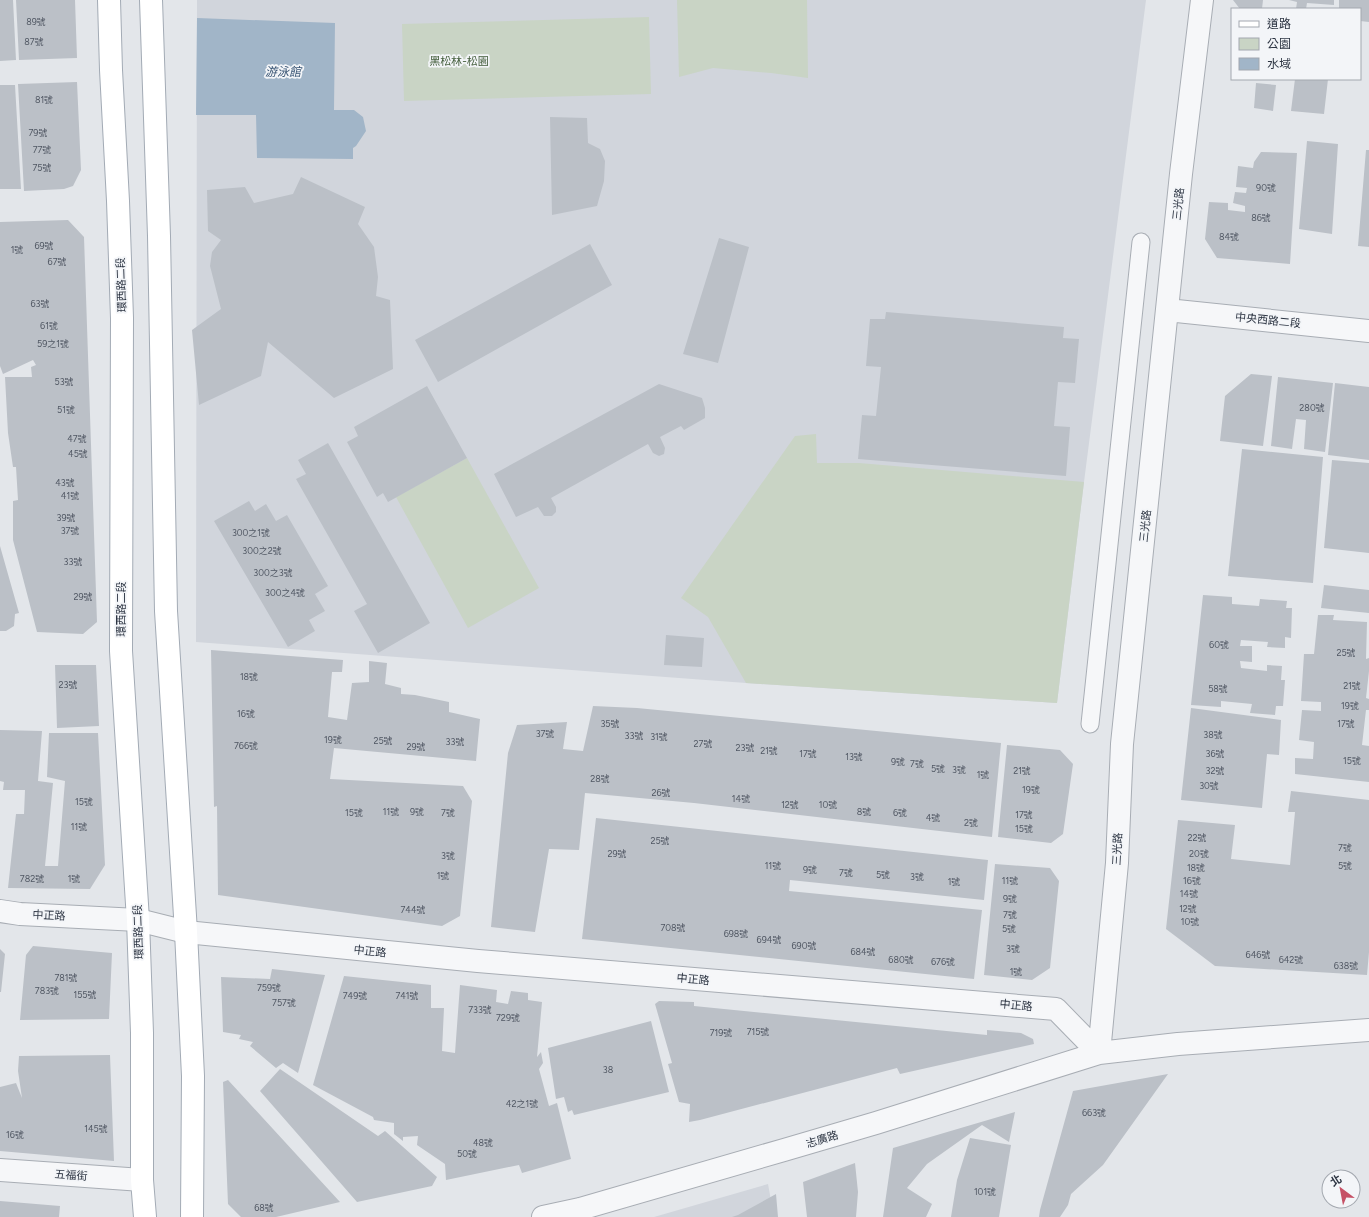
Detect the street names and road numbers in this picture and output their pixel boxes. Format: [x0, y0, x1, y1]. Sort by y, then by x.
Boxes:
street label: 三光路 [1170, 187, 1187, 221]
street label: 環西路二段 [114, 257, 129, 313]
street label: 中央西路二段 [1234, 311, 1301, 330]
street label: 三光路 [1137, 509, 1154, 543]
street label: 環西路二段 [115, 582, 128, 637]
street label: 三光路 [1110, 832, 1125, 866]
street label: 環西路二段 [131, 904, 146, 960]
street label: 中正路 [32, 908, 66, 923]
street label: 中正路 [353, 943, 387, 960]
street label: 中正路 [676, 972, 710, 987]
street label: 中正路 [999, 998, 1033, 1013]
street label: 志廣路 [804, 1128, 840, 1151]
street label: 五福街 [54, 1168, 88, 1183]

